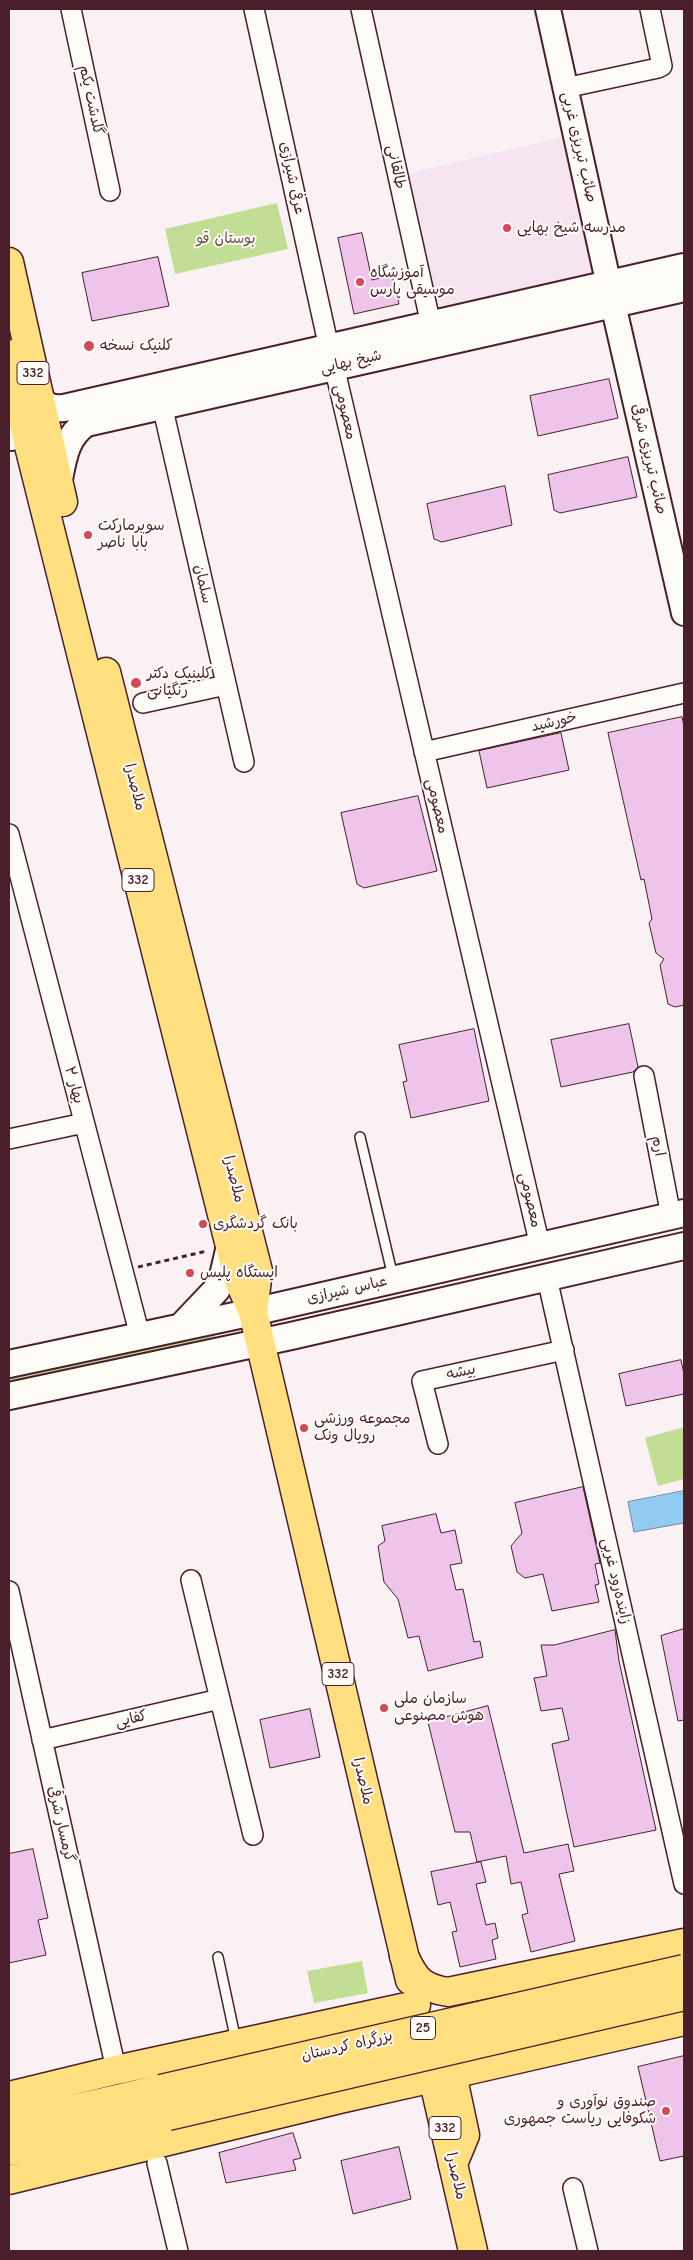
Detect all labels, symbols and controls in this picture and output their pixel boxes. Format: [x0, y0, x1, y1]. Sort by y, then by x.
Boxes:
street label: گلدشت یکم [75, 63, 107, 137]
street label: صائب تبریزی غربی [558, 90, 600, 204]
street label: عرفی شیرازی [275, 140, 309, 216]
street label: طالقانی [383, 143, 409, 191]
place label: مدرسه شیخ بهایی [517, 219, 626, 237]
marker: مدرسه شیخ بهایی [501, 222, 513, 234]
park label: بوستان قو [197, 230, 255, 248]
place label: آموزشگاه موسیقی پارس [370, 264, 455, 299]
marker: آموزشگاه موسیقی پارس [354, 276, 366, 288]
place label: کلنیک نسخه [100, 337, 173, 355]
marker: کلنیک نسخه [82, 339, 96, 353]
street label: شیخ بهایی [319, 346, 383, 378]
road number: 332 [17, 362, 49, 384]
street label: معصومی [330, 383, 360, 441]
street label: صائب تبریزی شرقی [628, 402, 670, 516]
place label: سوپرمارکت بابا ناصر [98, 517, 165, 552]
marker: سوپرمارکت بابا ناصر [82, 529, 94, 541]
street label: سلمان [190, 563, 216, 605]
place label: کلینیک دکتر رنگیانی [147, 665, 212, 700]
marker: کلینیک دکتر رنگیانی [129, 676, 143, 690]
street label: خورشید [529, 708, 579, 736]
street label: ملاصدرا [120, 761, 150, 813]
street label: معصومی [422, 777, 452, 835]
road number: 332 [122, 868, 154, 892]
street label: بهار ۲ [60, 1064, 88, 1106]
street label: ارم [647, 1134, 669, 1158]
street label: ملاصدرا [219, 1153, 249, 1205]
street label: معصومی [515, 1171, 545, 1229]
place label: بانک گردشگری [213, 1215, 298, 1233]
marker: بانک گردشگری [197, 1218, 209, 1230]
place label: ایستگاه پلیس [200, 1264, 278, 1282]
marker: ایستگاه پلیس [184, 1267, 196, 1279]
street label: عباس شیرازی [305, 1272, 389, 1308]
street label: بیشه [445, 1360, 477, 1384]
place label: مجموعه ورزشی رویال ونک [314, 1410, 410, 1445]
marker: مجموعه ورزشی رویال ونک [298, 1422, 310, 1434]
street label: زاینده‌رود غربی [597, 1536, 635, 1626]
road number: 332 [322, 1662, 354, 1686]
place label: سازمان ملی هوش مصنوعی [394, 1690, 484, 1725]
marker: سازمان ملی هوش مصنوعی [378, 1702, 390, 1714]
street label: کفایی [113, 1707, 149, 1731]
street label: ملاصدرا [349, 1756, 377, 1806]
street label: گرمسار شرقی [44, 1784, 78, 1864]
road number: 25 [410, 2016, 436, 2040]
street label: بزرگراه کردستان [300, 2027, 394, 2065]
place label: صندوق نوآوری و شکوفایی ریاست جمهوری [504, 2093, 656, 2128]
marker: صندوق نوآوری و شکوفایی ریاست جمهوری [660, 2105, 672, 2117]
road number: 332 [429, 2116, 461, 2140]
street label: ملاصدرا [442, 2151, 470, 2201]

